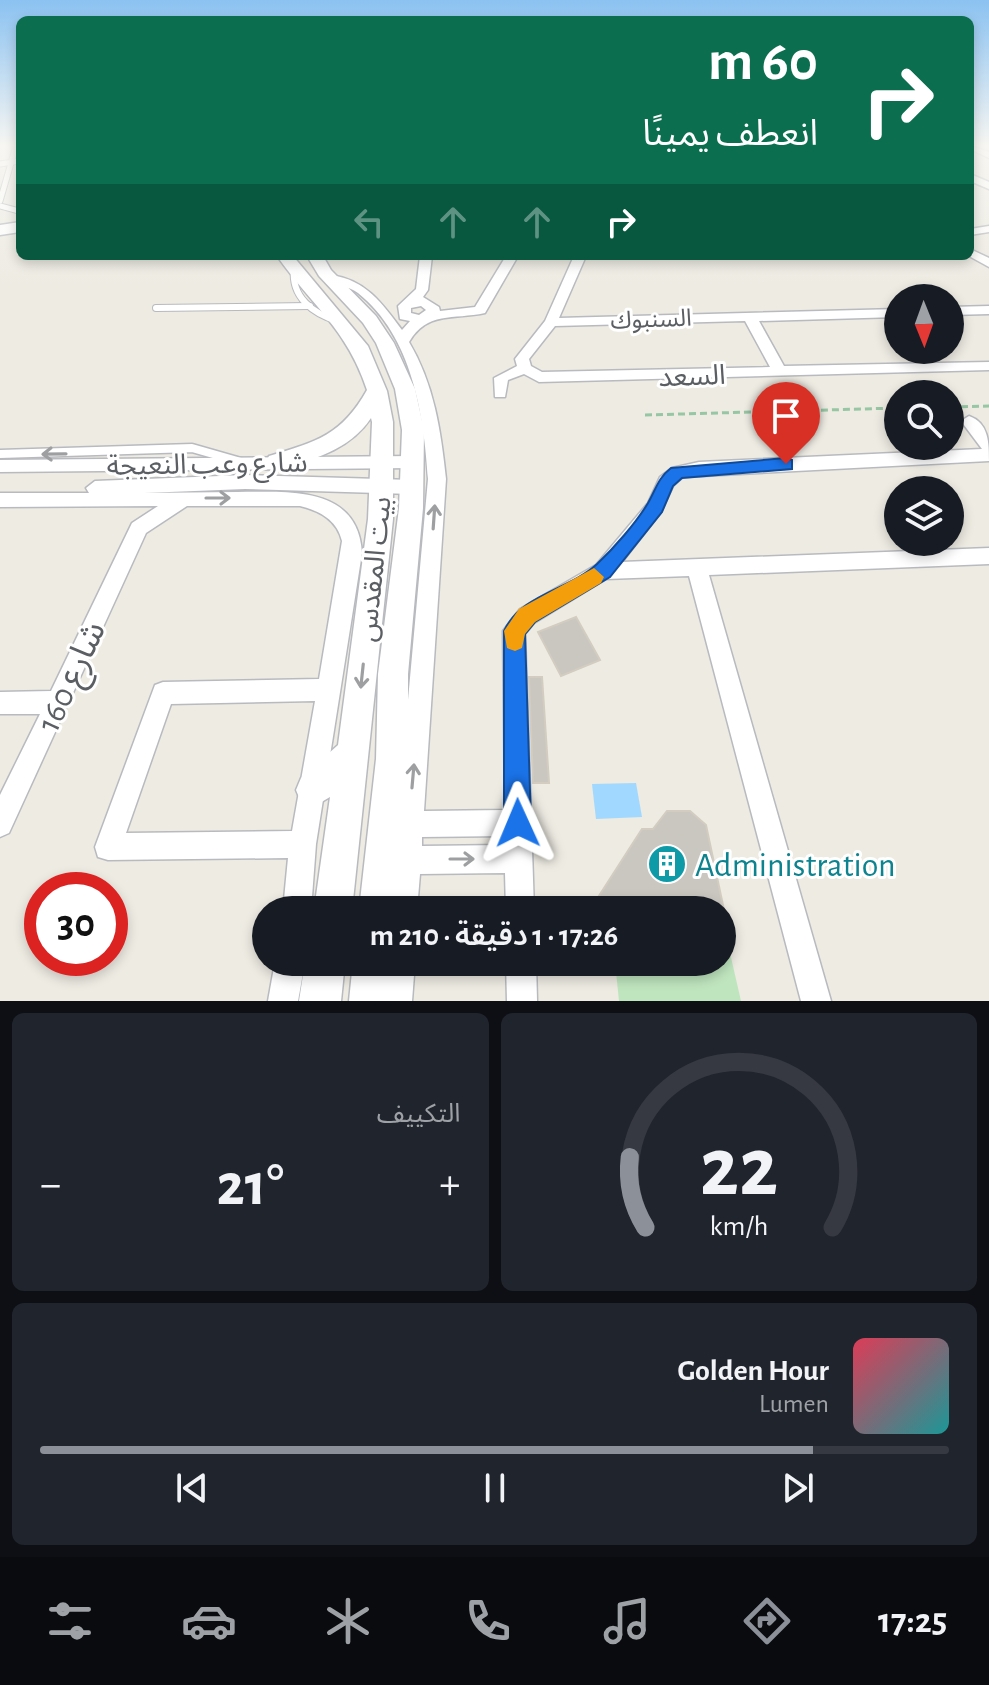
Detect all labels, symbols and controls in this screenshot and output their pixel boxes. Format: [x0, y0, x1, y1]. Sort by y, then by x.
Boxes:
text: 60 m [708, 34, 818, 90]
icon: right [846, 48, 950, 152]
text: انعطف يمينًا [642, 116, 818, 152]
icon: left [347, 200, 391, 244]
icon: ahead [431, 200, 475, 244]
icon: ahead [515, 200, 559, 244]
icon: right [599, 200, 643, 244]
north arrow [884, 284, 964, 364]
map controls [884, 284, 964, 556]
street label: السنبوك [610, 307, 692, 334]
street label: السعد [658, 362, 726, 392]
button: search [884, 380, 964, 460]
pin [752, 382, 820, 464]
icon: arrive [764, 394, 808, 438]
one-way arrow [41, 446, 68, 461]
street label: شارع وعب النعيجة [106, 449, 308, 486]
button: layers [884, 476, 964, 556]
one-way arrow [204, 490, 231, 506]
street label: بيت المقدس [353, 495, 398, 643]
one-way arrow [427, 504, 442, 531]
street label: شارع 160 [32, 616, 117, 740]
one-way arrow [355, 662, 370, 689]
one-way arrow [406, 763, 421, 790]
position arrow [476, 781, 560, 865]
building icon: Administration [646, 843, 688, 885]
place label: Administration [695, 849, 896, 883]
one-way arrow [448, 851, 475, 867]
speed limit sign: 30 [24, 872, 128, 976]
text: 17:26 · 1 دقيقة · 210 m [370, 921, 618, 951]
text: التكييف [377, 1101, 461, 1127]
text: 22 [700, 1127, 778, 1211]
text: 21° [217, 1156, 284, 1216]
text: − [40, 1163, 61, 1207]
text: + [439, 1163, 460, 1207]
text: km/h [709, 1212, 768, 1241]
text: Golden Hour [677, 1356, 829, 1386]
text: Lumen [759, 1391, 829, 1417]
icon: previous [170, 1466, 214, 1510]
icon: pause [473, 1466, 517, 1510]
icon: next [776, 1466, 820, 1510]
icon: filters [42, 1593, 98, 1649]
icon: car [181, 1593, 237, 1649]
icon: climate [320, 1593, 376, 1649]
icon: phone [460, 1593, 516, 1649]
icon: music [599, 1593, 655, 1649]
icon: directions [739, 1593, 795, 1649]
text: 17:25 [878, 1603, 947, 1639]

